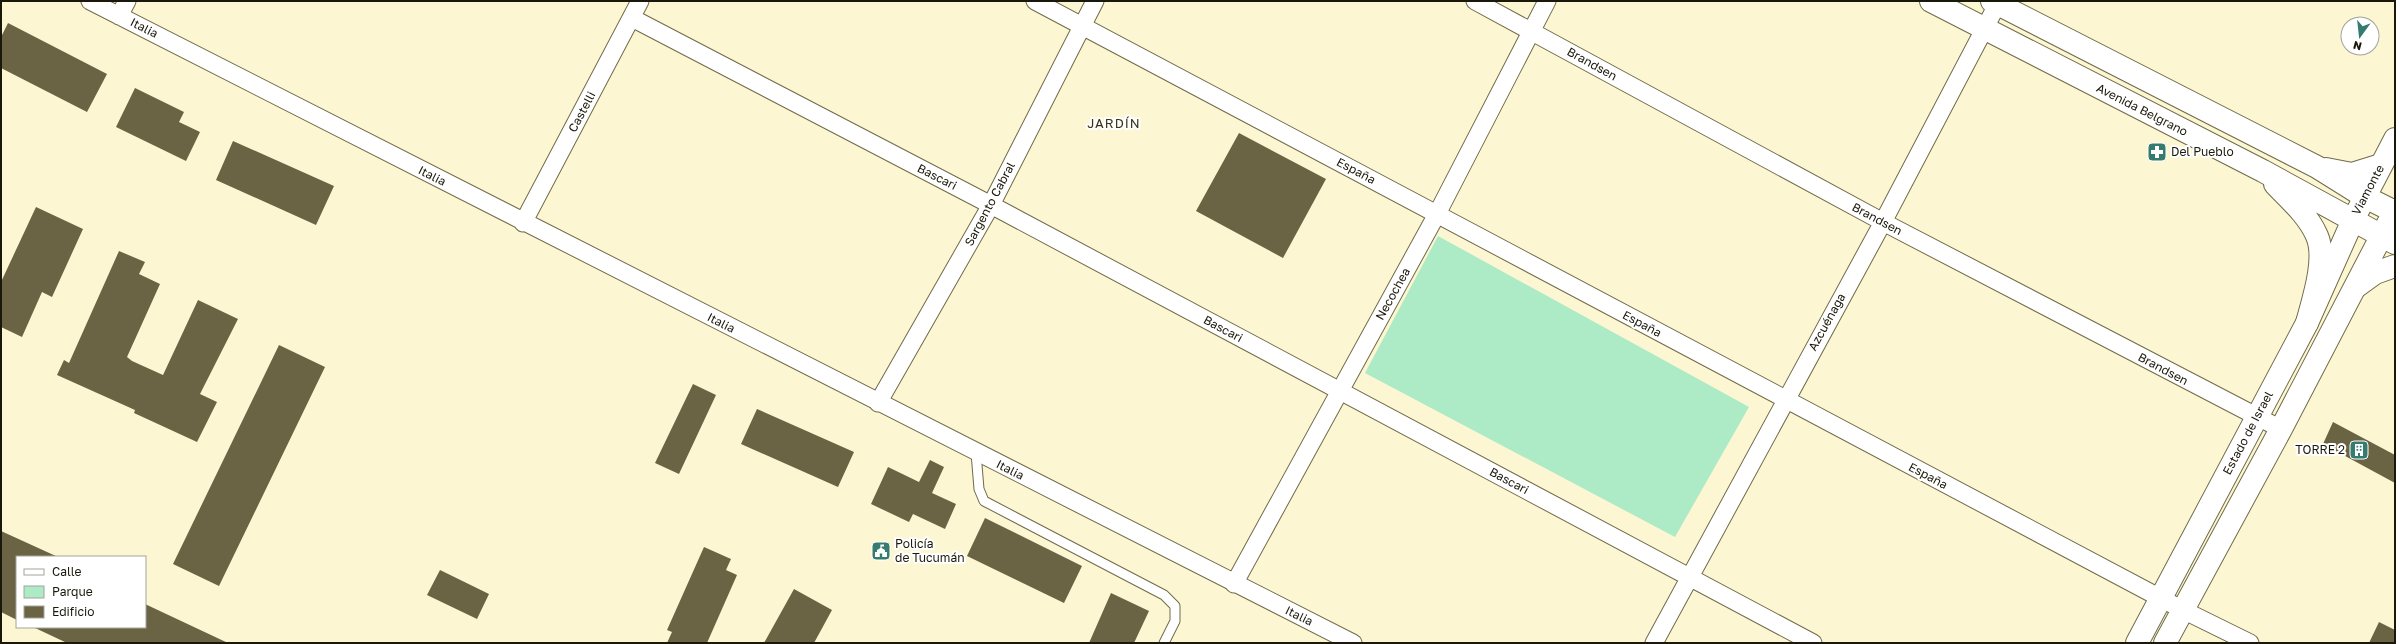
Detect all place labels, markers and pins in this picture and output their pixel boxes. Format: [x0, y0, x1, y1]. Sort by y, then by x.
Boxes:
pharmacy icon: Del Pueblo [2146, 141, 2168, 163]
place label: Del Pueblo [2171, 144, 2234, 159]
building icon: TORRE 2 [2348, 439, 2370, 461]
place label: TORRE 2 [2295, 442, 2345, 457]
place label: Policía de Tucumán [895, 536, 965, 565]
public building icon: Policía de Tucumán [870, 540, 892, 562]

